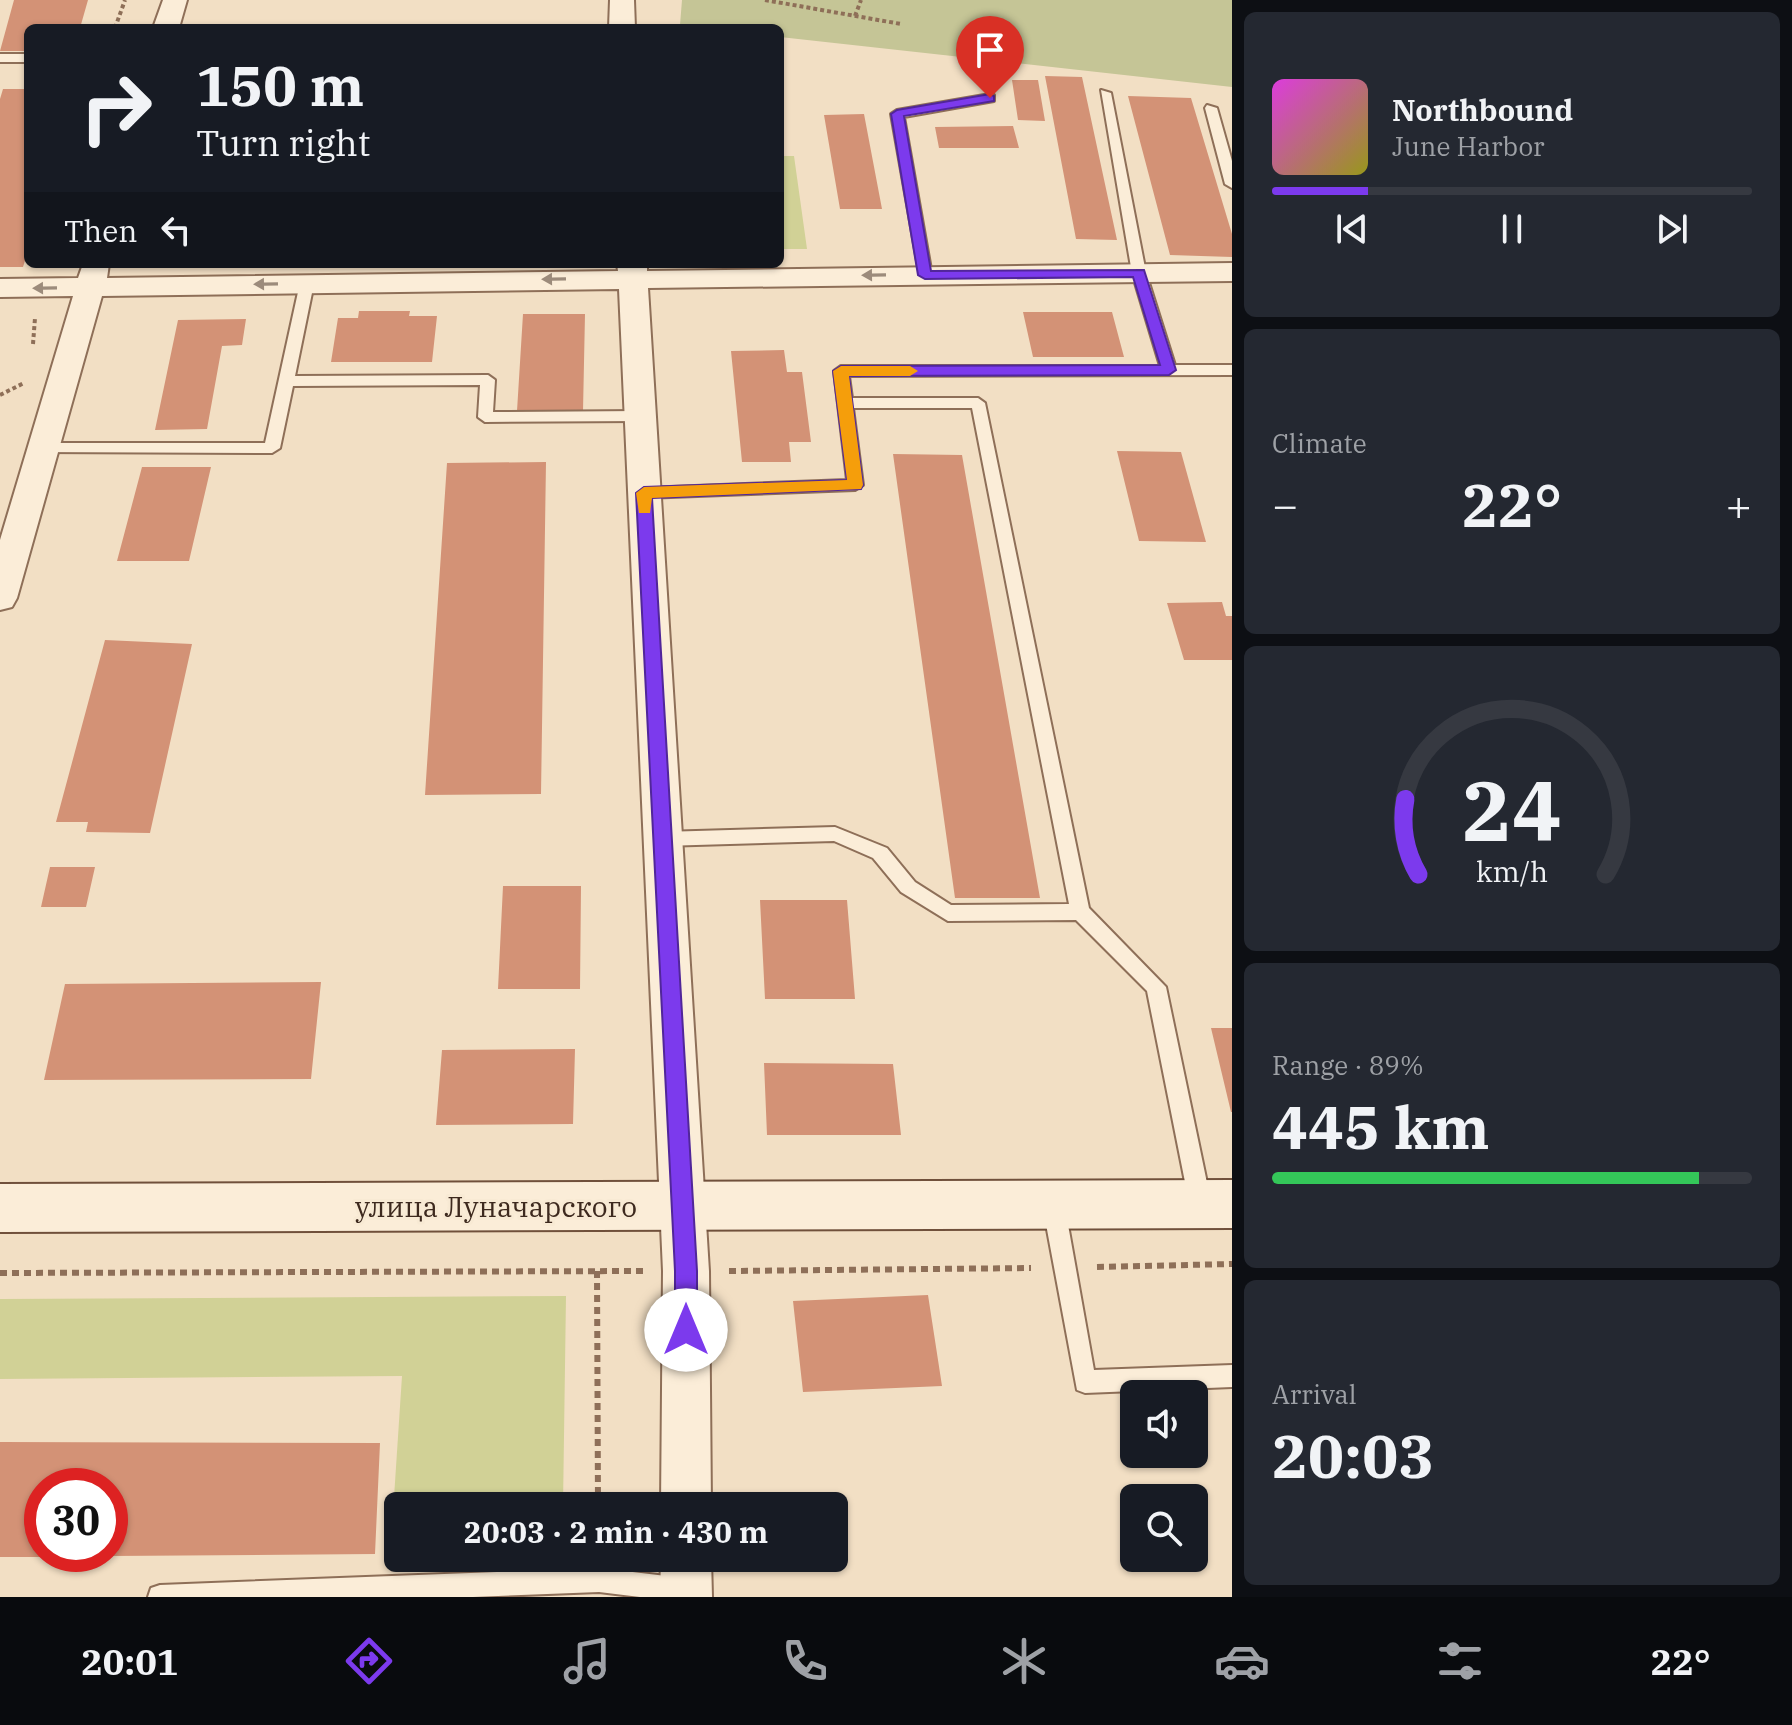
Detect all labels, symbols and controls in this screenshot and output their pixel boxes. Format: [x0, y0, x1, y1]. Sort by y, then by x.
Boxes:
pin [956, 16, 1024, 98]
icon: arrive [968, 28, 1012, 72]
text: 150 m [196, 49, 364, 121]
icon: right [64, 56, 168, 160]
text: Northbound [1392, 90, 1573, 129]
text: Turn right [196, 119, 370, 166]
text: June Harbor [1392, 129, 1545, 163]
icon: previous [1330, 207, 1374, 251]
icon: pause [1490, 207, 1534, 251]
icon: next [1650, 207, 1694, 251]
icon: left [154, 208, 198, 252]
text: Then [64, 211, 138, 250]
one-way arrow [861, 269, 886, 281]
one-way arrow [541, 273, 566, 285]
one-way arrow [253, 278, 278, 290]
one-way arrow [32, 282, 57, 294]
text: Climate [1272, 426, 1367, 460]
text: 22° [1462, 465, 1562, 544]
text: − [1272, 476, 1298, 533]
text: + [1726, 476, 1752, 533]
text: 24 [1462, 755, 1562, 863]
text: km/h [1476, 853, 1548, 890]
text: Range · 89% [1272, 1048, 1424, 1082]
text: 445 km [1272, 1087, 1490, 1166]
street label: улица Луначарского [355, 1188, 637, 1225]
position arrow [644, 1288, 728, 1372]
text: Arrival [1272, 1377, 1357, 1411]
map controls [1120, 1380, 1208, 1572]
button: sound [1120, 1380, 1208, 1468]
text: 20:03 [1272, 1416, 1434, 1495]
speed limit sign: 30 [24, 1468, 128, 1572]
button: search [1120, 1484, 1208, 1572]
text: 20:03 · 2 min · 430 m [464, 1512, 768, 1551]
icon: directions [341, 1633, 397, 1689]
icon: music [559, 1633, 615, 1689]
icon: phone [777, 1633, 833, 1689]
icon: climate [996, 1633, 1052, 1689]
icon: car [1214, 1633, 1270, 1689]
icon: filters [1432, 1633, 1488, 1689]
text: 20:01 [81, 1638, 178, 1685]
text: 22° [1651, 1638, 1711, 1685]

